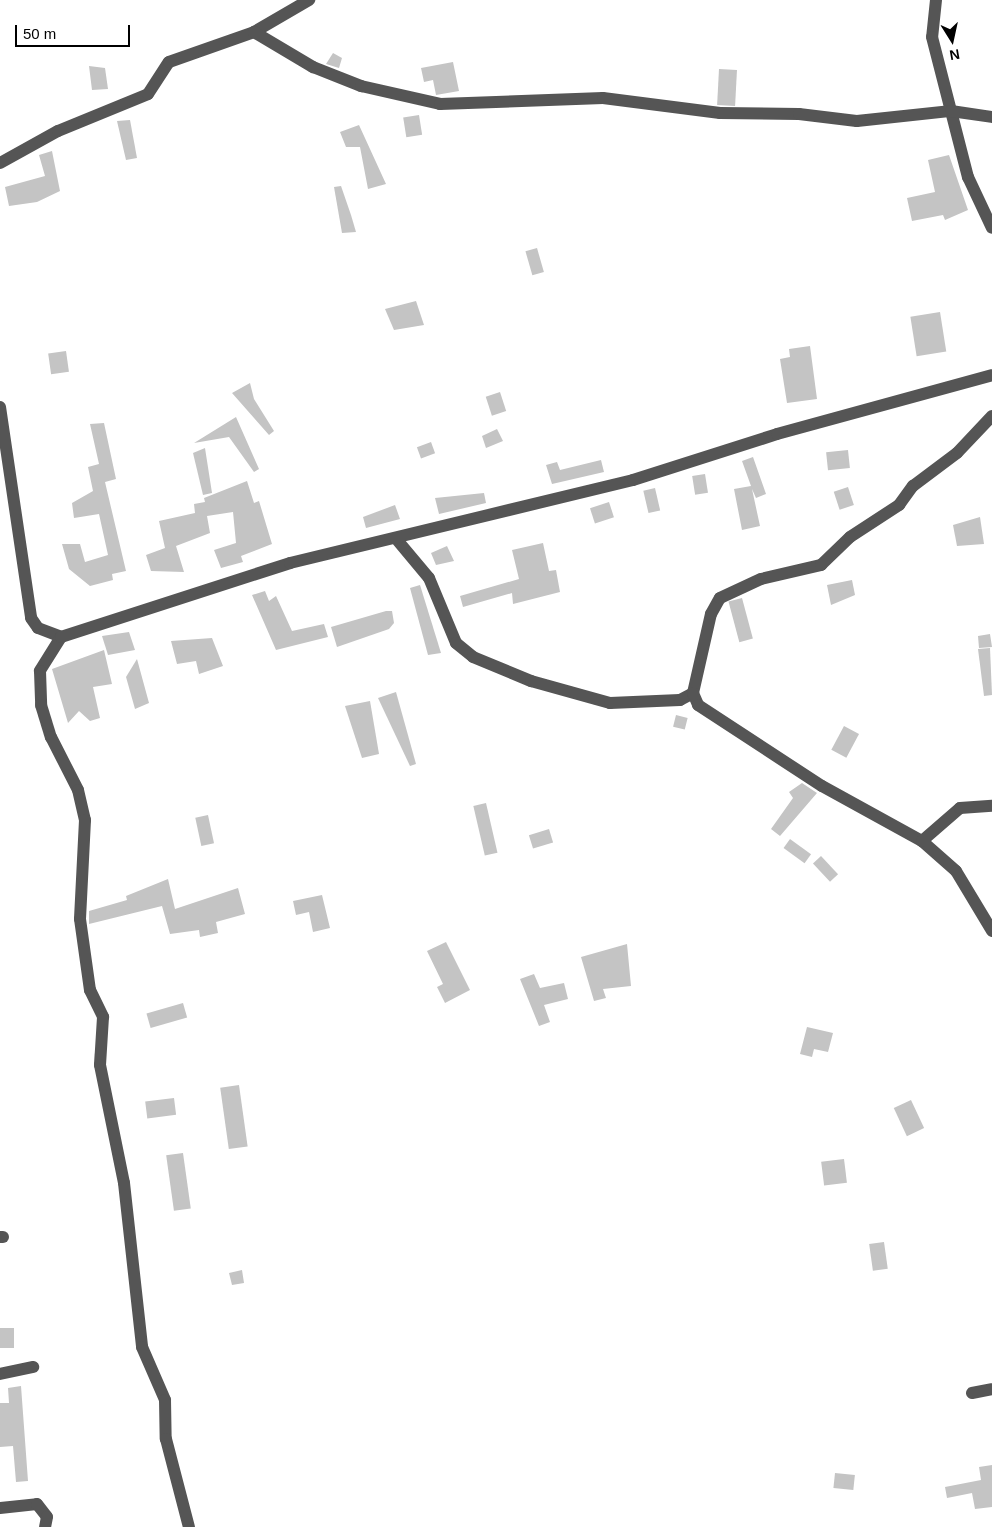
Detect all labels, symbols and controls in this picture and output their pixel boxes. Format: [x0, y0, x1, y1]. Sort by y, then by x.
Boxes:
scale bar [18, 15, 132, 47]
north arrow [927, 15, 977, 65]
text: 50 m [23, 25, 56, 42]
text: N [948, 46, 961, 64]

